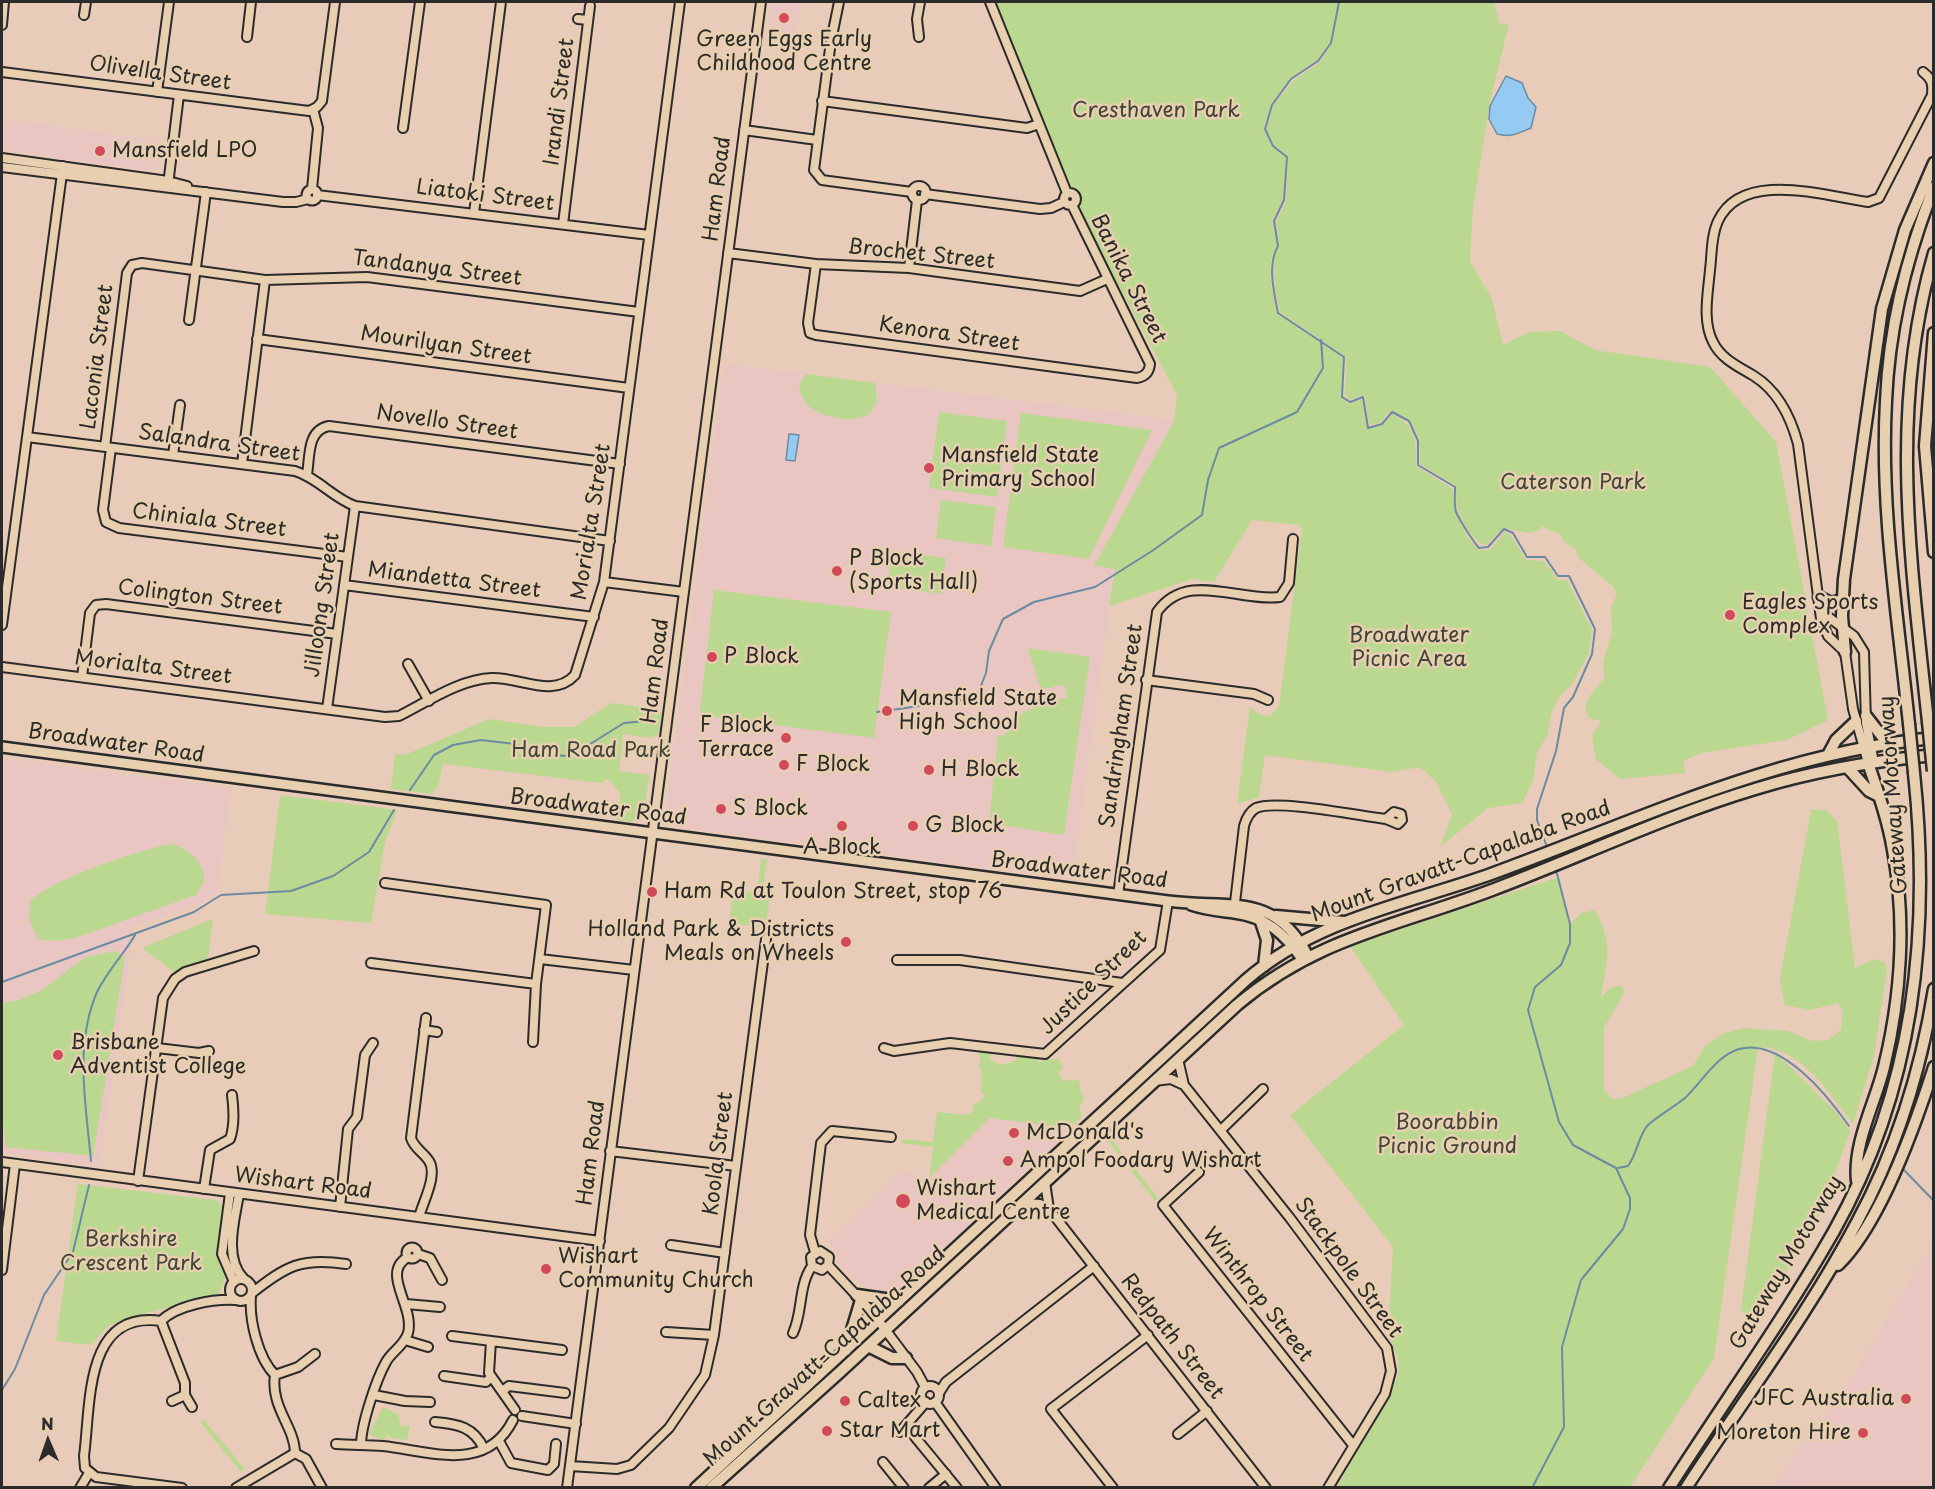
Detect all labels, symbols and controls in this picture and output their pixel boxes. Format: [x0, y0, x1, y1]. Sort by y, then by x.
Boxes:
marker: Green Eggs Early Childhood Centre [777, 11, 791, 25]
place label: Green Eggs Early Childhood Centre [696, 27, 872, 77]
street label: Irandi Street [540, 37, 580, 167]
street label: Olivella Street [87, 52, 233, 96]
park label: Cresthaven Park [1072, 98, 1240, 124]
street label: Ham Road [699, 135, 737, 243]
place label: Mansfield LPO [112, 138, 257, 164]
marker: Mansfield LPO [93, 144, 107, 158]
street label: Liatoki Street [415, 175, 555, 217]
street label: Banika Street [1085, 210, 1171, 348]
street label: Brochet Street [846, 235, 996, 275]
street label: Tandanya Street [351, 246, 523, 292]
street label: Laconia Street [77, 283, 119, 431]
street label: Kenora Street [877, 313, 1021, 357]
street label: Mourilyan Street [359, 322, 533, 370]
street label: Novello Street [375, 401, 519, 445]
street label: Salandra Street [136, 420, 302, 468]
street label: Morialta Street [567, 442, 617, 602]
place label: Mansfield State Primary School [941, 443, 1099, 493]
marker: Mansfield State Primary School [922, 461, 936, 475]
park label: Caterson Park [1500, 470, 1646, 496]
street label: Chiniala Street [130, 499, 288, 543]
street label: Jilloong Street [300, 531, 346, 679]
place label: P Block (Sports Hall) [849, 546, 978, 596]
street label: Miandetta Street [366, 558, 542, 604]
marker: P Block (Sports Hall) [830, 564, 844, 578]
street label: Colington Street [116, 575, 284, 621]
place label: Eagles Sports Complex [1742, 590, 1878, 640]
marker: Eagles Sports Complex [1723, 608, 1737, 622]
street label: Ham Road [637, 617, 675, 725]
street label: Sandringham Street [1095, 622, 1149, 830]
park label: Broadwater Picnic Area [1349, 623, 1469, 673]
place label: P Block [724, 644, 799, 670]
street label: Morialta Street [73, 646, 233, 690]
marker: P Block [705, 650, 719, 664]
place label: Mansfield State High School [899, 686, 1057, 736]
street label: Gateway Motorway [1875, 695, 1913, 895]
marker: Mansfield State High School [880, 704, 894, 718]
place label: F Block Terrace [698, 713, 774, 763]
street label: Broadwater Road [26, 719, 206, 769]
marker: F Block Terrace [779, 731, 793, 745]
park label: Ham Road Park [511, 738, 671, 764]
place label: F Block [796, 752, 870, 778]
place label: H Block [941, 757, 1019, 783]
marker: F Block [777, 758, 791, 772]
marker: H Block [922, 763, 936, 777]
street label: Broadwater Road [508, 785, 688, 831]
place label: S Block [733, 796, 808, 822]
street label: Mount Gravatt-Capalaba Road [1308, 796, 1614, 928]
marker: S Block [714, 802, 728, 816]
place label: G Block [925, 813, 1005, 839]
marker: A Block [835, 819, 849, 833]
marker: G Block [906, 819, 920, 833]
place label: A Block [803, 835, 881, 861]
street label: Broadwater Road [989, 848, 1169, 894]
place label: Ham Rd at Toulon Street, stop 76 [664, 879, 1002, 905]
marker: Ham Rd at Toulon Street, stop 76 [645, 885, 659, 899]
place label: Holland Park & Districts Meals on Wheels [588, 917, 834, 967]
street label: Justice Street [1035, 926, 1153, 1040]
marker: Holland Park & Districts Meals on Wheels [839, 935, 853, 949]
place label: Brisbane Adventist College [70, 1030, 246, 1080]
marker: Brisbane Adventist College [51, 1048, 65, 1062]
street label: Koola Street [699, 1091, 739, 1217]
street label: Ham Road [573, 1099, 611, 1207]
park label: Boorabbin Picnic Ground [1377, 1110, 1517, 1160]
place label: McDonald's [1026, 1120, 1144, 1146]
marker: McDonald's [1007, 1126, 1021, 1140]
place label: Ampol Foodary Wishart [1020, 1148, 1261, 1174]
marker: Ampol Foodary Wishart [1001, 1154, 1015, 1168]
street label: Wishart Road [233, 1163, 373, 1205]
street label: Gateway Motorway [1725, 1171, 1849, 1355]
place label: Wishart Medical Centre [916, 1176, 1070, 1226]
marker: Wishart Medical Centre [894, 1192, 912, 1210]
street label: Stackpole Street [1289, 1193, 1407, 1343]
street label: Winthrop Street [1197, 1223, 1317, 1367]
park label: Berkshire Crescent Park [60, 1227, 202, 1277]
street label: Mount Gravatt-Capalaba Road [699, 1242, 951, 1472]
place label: Wishart Community Church [558, 1244, 754, 1294]
marker: Wishart Community Church [539, 1262, 553, 1276]
street label: Redpath Street [1115, 1269, 1229, 1405]
place label: JFC Australia [1754, 1386, 1894, 1412]
place label: Caltex [857, 1388, 921, 1414]
marker: JFC Australia [1899, 1392, 1913, 1406]
marker: Caltex [838, 1394, 852, 1408]
north arrow [18, 1411, 78, 1471]
text: N [41, 1411, 54, 1435]
place label: Star Mart [839, 1418, 940, 1444]
place label: Moreton Hire [1716, 1420, 1851, 1446]
marker: Star Mart [820, 1424, 834, 1438]
marker: Moreton Hire [1856, 1426, 1870, 1440]

